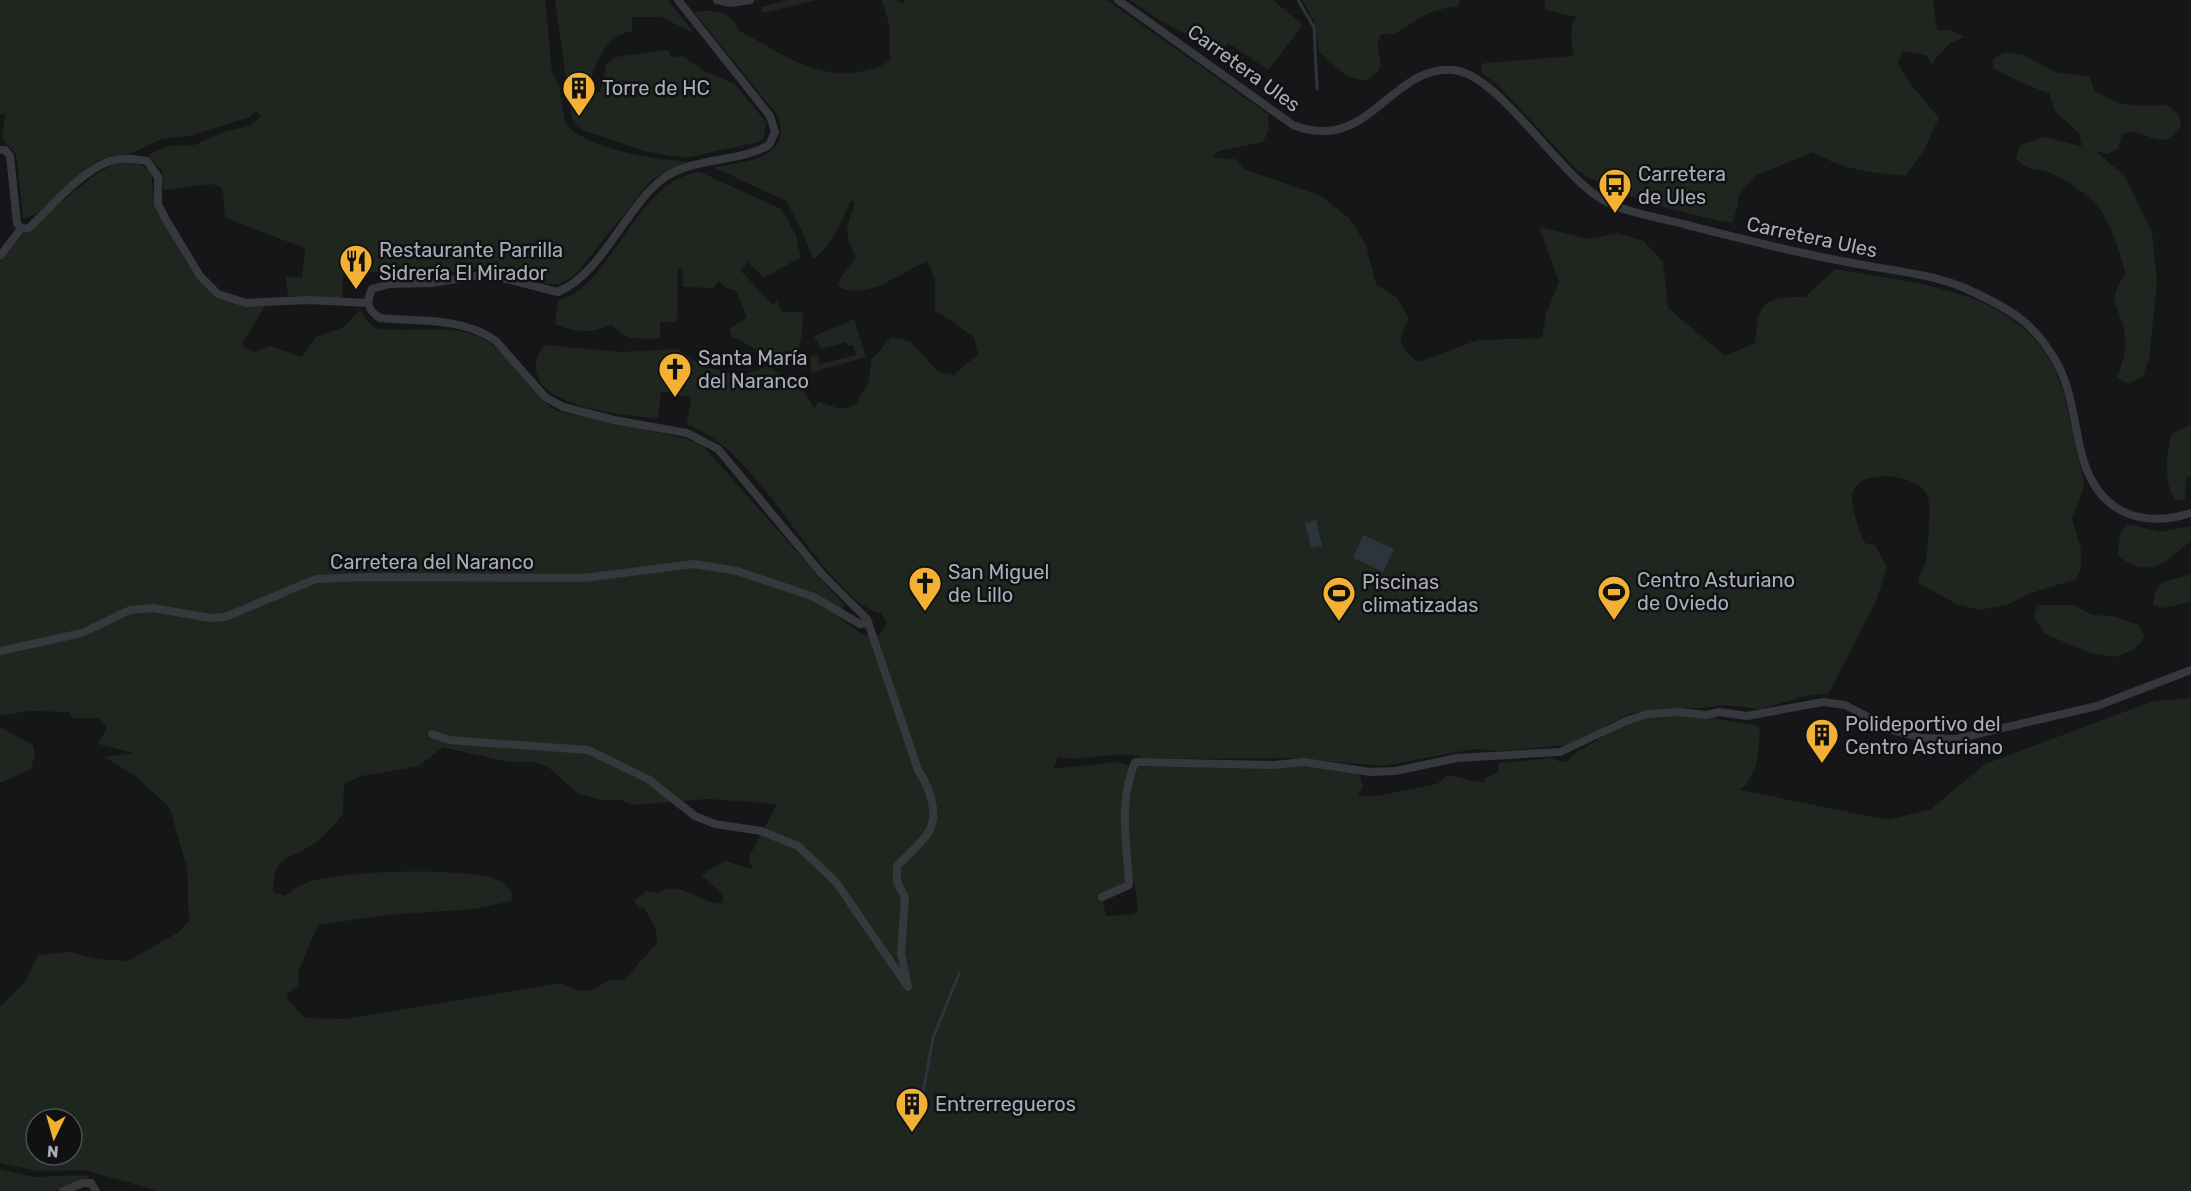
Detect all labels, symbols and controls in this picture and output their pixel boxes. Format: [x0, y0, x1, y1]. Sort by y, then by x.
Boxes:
street label: Carretera Ules [1183, 19, 1305, 117]
building icon: Torre de HC [561, 70, 597, 117]
place label: Torre de HC [602, 76, 710, 100]
place label: Carretera de Ules [1638, 162, 1726, 209]
bus stop icon: Carretera de Ules [1597, 167, 1633, 214]
street label: Carretera Ules [1744, 211, 1880, 263]
place label: Restaurante Parrilla Sidrería El Mirador [379, 238, 563, 285]
restaurant icon: Restaurante Parrilla Sidrería El Mirador [338, 243, 374, 290]
place label: Santa María del Naranco [698, 346, 809, 393]
church icon: Santa María del Naranco [657, 351, 693, 398]
street label: Carretera del Naranco [330, 550, 534, 574]
place label: San Miguel de Lillo [948, 560, 1049, 607]
church icon: San Miguel de Lillo [907, 565, 943, 612]
place label: Centro Asturiano de Oviedo [1637, 568, 1795, 615]
place label: Piscinas climatizadas [1362, 570, 1478, 617]
sports icon: Centro Asturiano de Oviedo [1596, 574, 1632, 621]
sports icon: Piscinas climatizadas [1321, 575, 1357, 622]
place label: Polideportivo del Centro Asturiano [1845, 712, 2003, 759]
building icon: Polideportivo del Centro Asturiano [1804, 717, 1840, 764]
building icon: Entrerregueros [894, 1086, 930, 1133]
place label: Entrerregueros [935, 1092, 1076, 1116]
north arrow [24, 1107, 84, 1167]
text: N [46, 1141, 59, 1161]

